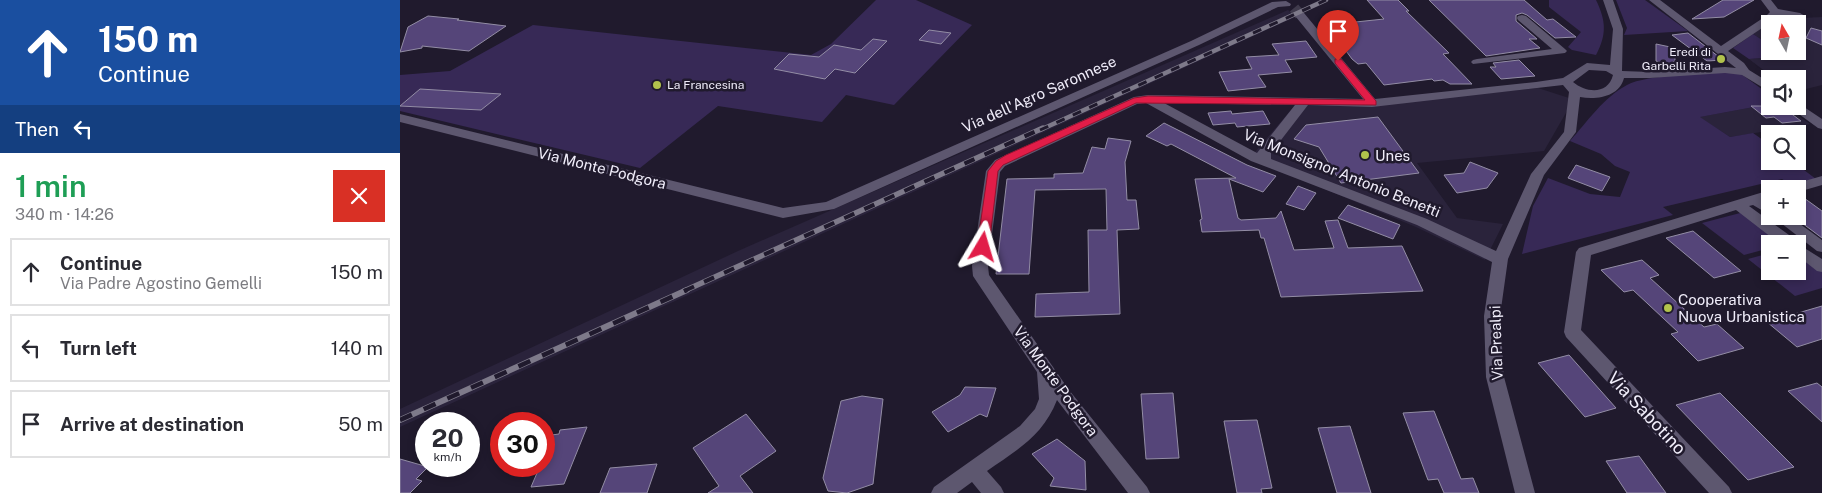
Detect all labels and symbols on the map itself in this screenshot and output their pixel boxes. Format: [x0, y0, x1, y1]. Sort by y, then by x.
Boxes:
pin [1317, 10, 1359, 61]
north arrow [1761, 15, 1806, 60]
place label: Eredi di Garbelli Rita [1642, 45, 1711, 73]
street label: Via dell'Agro Saronnese [959, 52, 1119, 136]
marker: Eredi di Garbelli Rita [1715, 53, 1727, 65]
place label: La Francesina [667, 78, 744, 92]
marker: La Francesina [651, 79, 663, 91]
street label: Via Monsignor Antonio Benetti [1241, 126, 1443, 220]
street label: Via Monte Podgora [536, 144, 668, 192]
place label: Unes [1375, 147, 1410, 164]
marker: Unes [1359, 149, 1371, 161]
position arrow [956, 220, 1008, 272]
place label: Cooperativa Nuova Urbanistica [1678, 291, 1805, 325]
marker: Cooperativa Nuova Urbanistica [1662, 302, 1674, 314]
street label: Via Prealpi [1486, 305, 1506, 381]
street label: Via Monte Podgora [1010, 323, 1102, 439]
street label: Via Sabotino [1603, 367, 1691, 459]
speed limit sign: 30 [490, 412, 555, 477]

